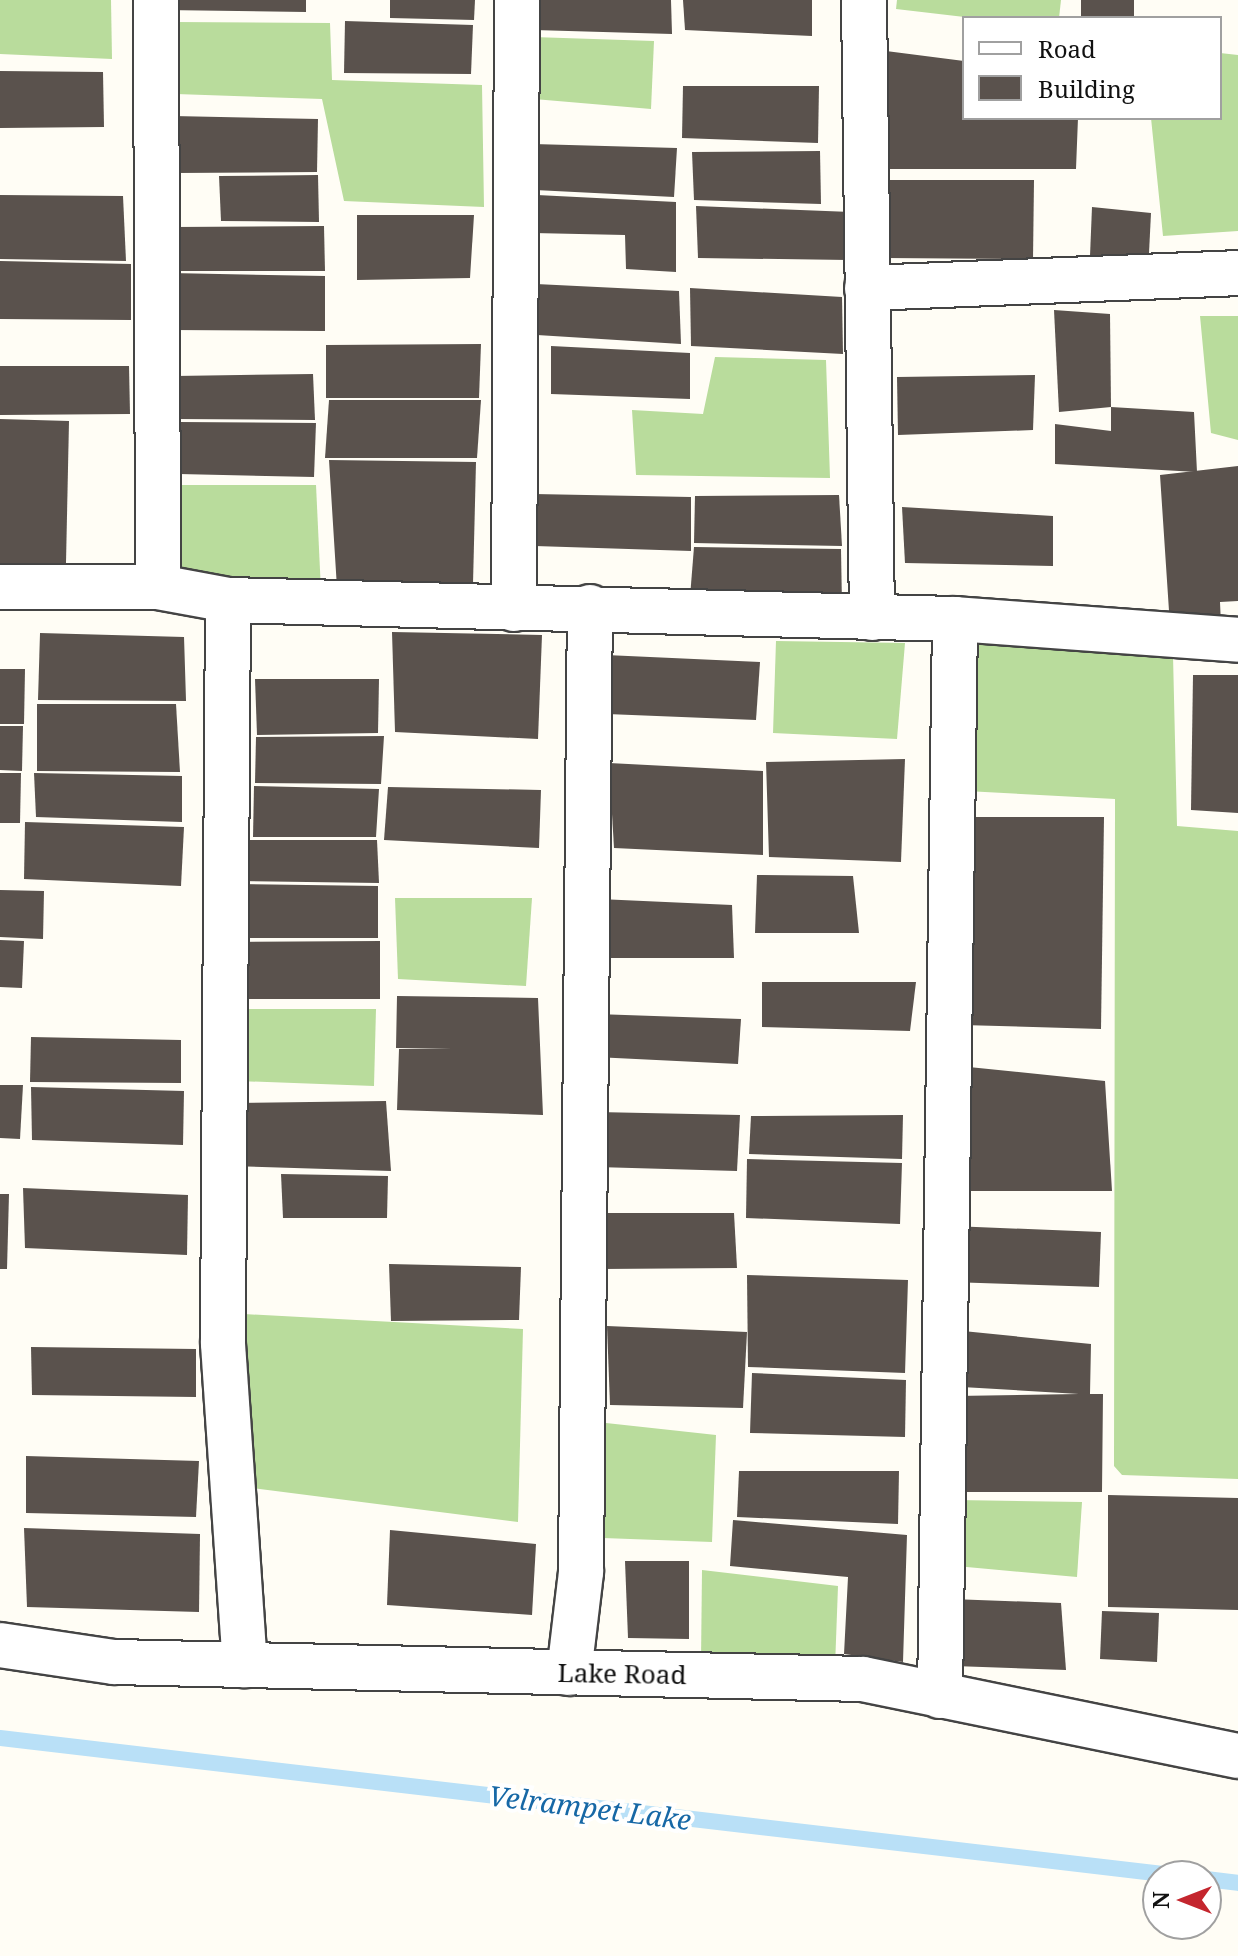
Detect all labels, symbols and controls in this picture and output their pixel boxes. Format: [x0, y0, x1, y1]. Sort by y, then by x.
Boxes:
legend [962, 16, 1222, 120]
text: Road [1038, 32, 1096, 65]
text: Building [1038, 72, 1135, 105]
street label: Lake Road [557, 1657, 687, 1691]
water label: Velrampet Lake [487, 1778, 693, 1836]
north arrow [1142, 1860, 1222, 1940]
text: N [1145, 1891, 1175, 1909]

